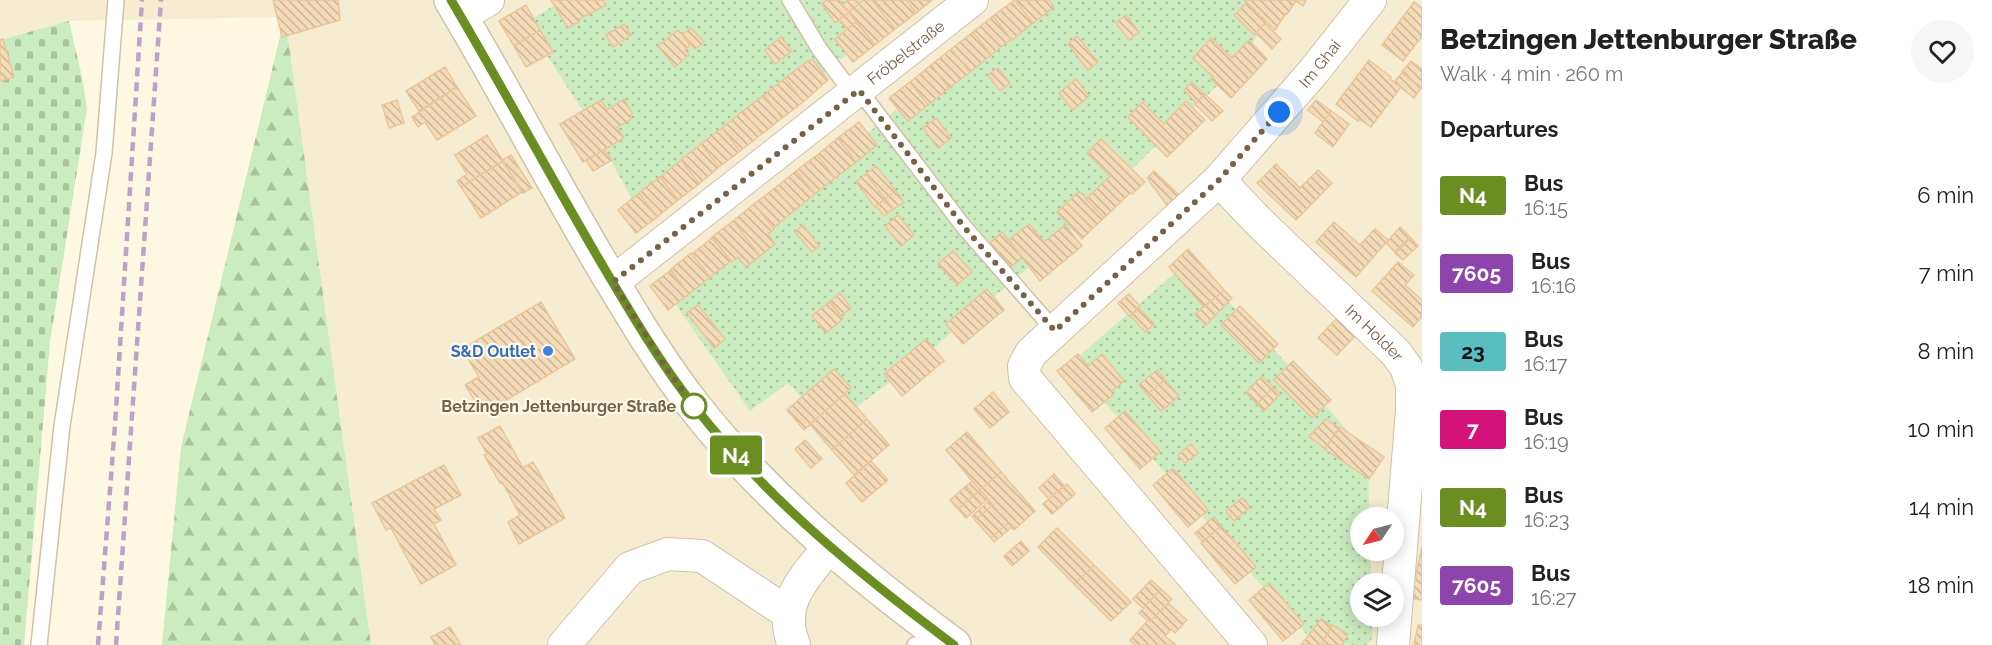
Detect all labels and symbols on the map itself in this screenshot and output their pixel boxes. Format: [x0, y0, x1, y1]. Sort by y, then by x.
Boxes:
street label: Fröbelstraße [863, 16, 948, 89]
street label: Im Ghai [1295, 36, 1345, 92]
your location [1264, 97, 1294, 127]
street label: Im Holder [1341, 301, 1408, 365]
place label: S&D Outlet [451, 342, 536, 361]
marker: S&D Outlet [541, 344, 555, 358]
marker: Betzingen Jettenburger Straße [681, 393, 707, 419]
place label: Betzingen Jettenburger Straße [441, 397, 676, 416]
line badge: N4 [709, 436, 763, 474]
north arrow [1350, 507, 1404, 561]

